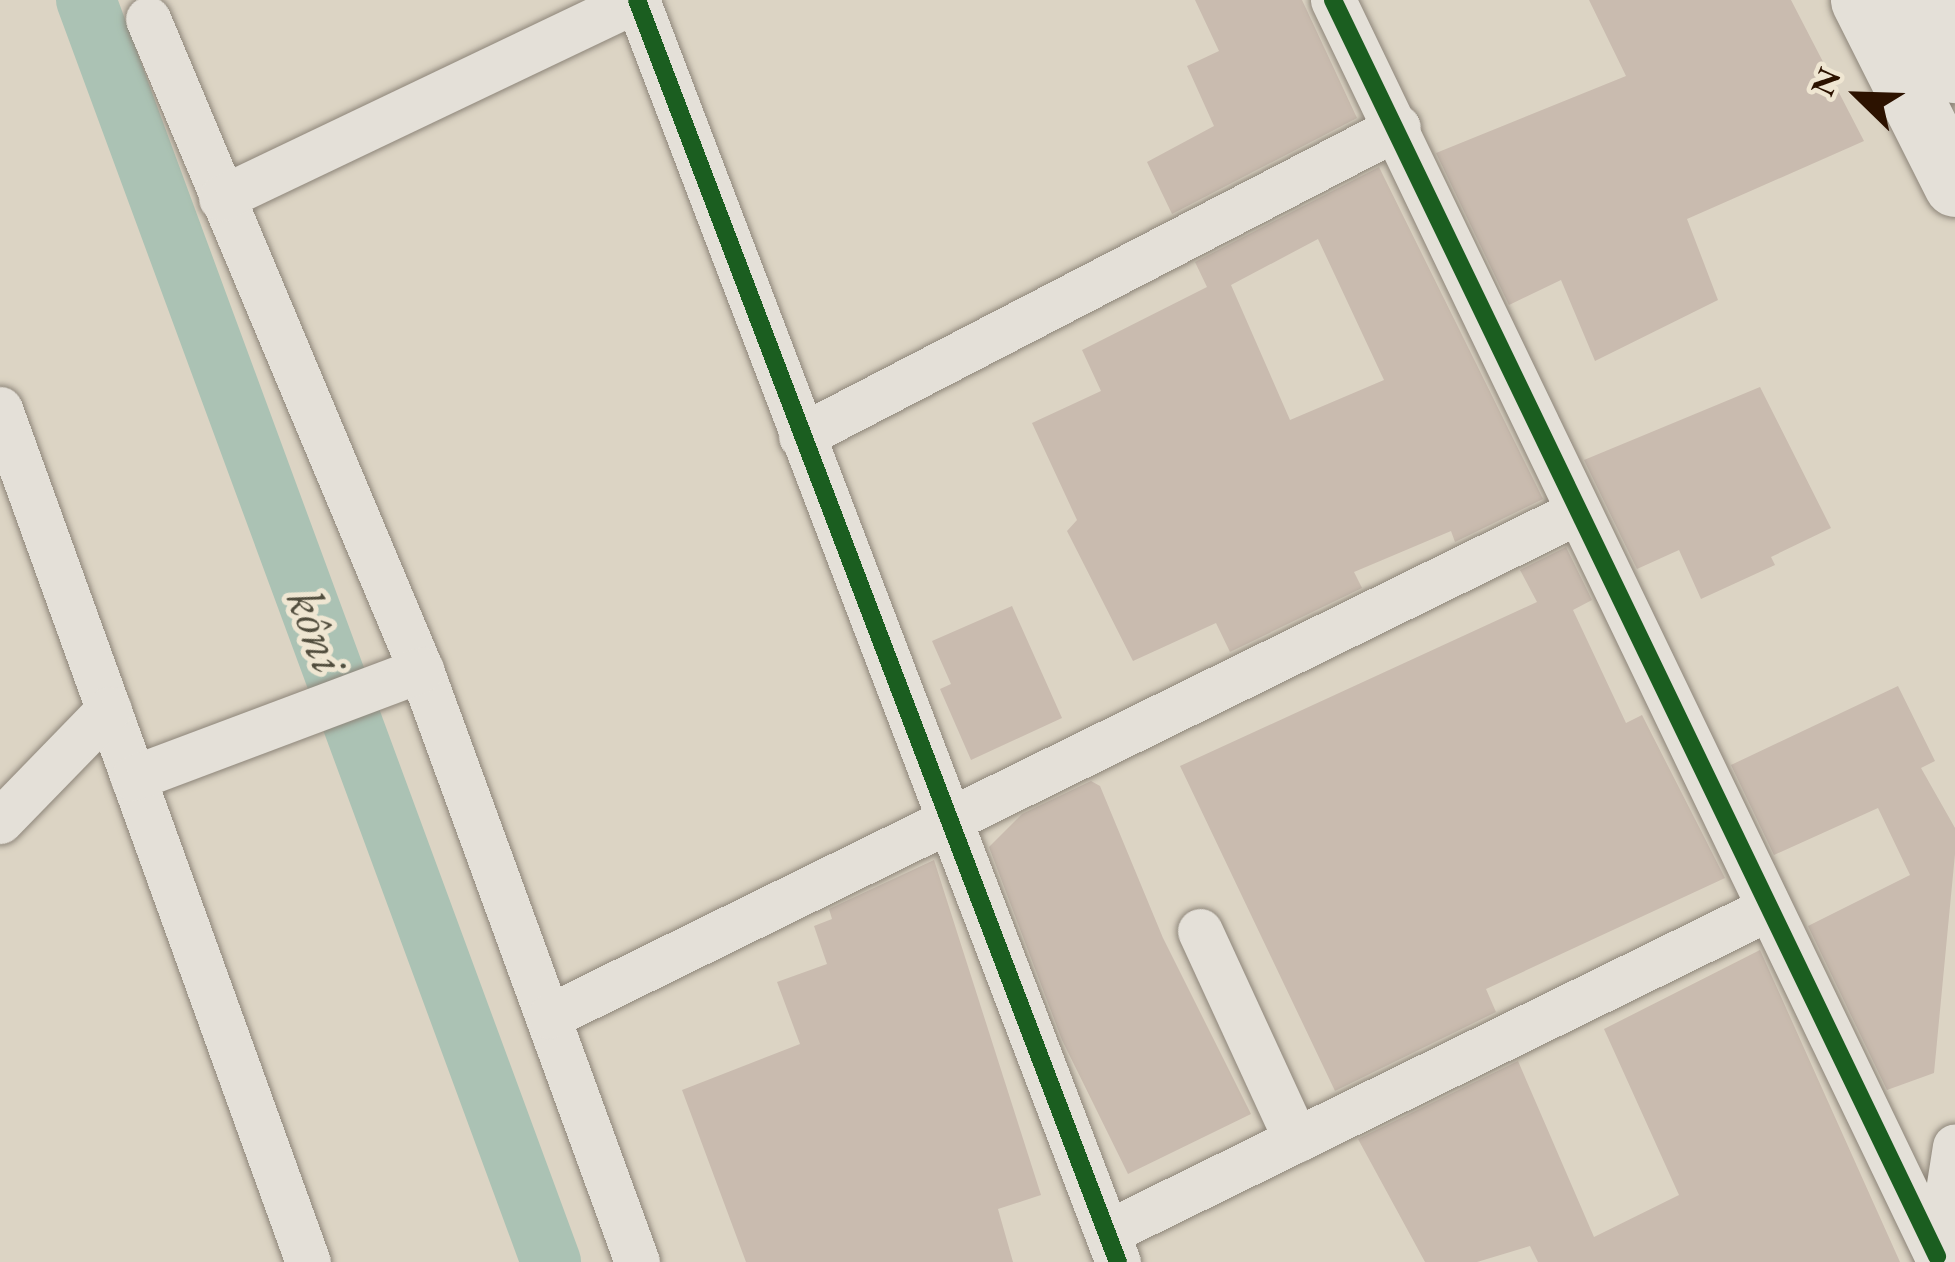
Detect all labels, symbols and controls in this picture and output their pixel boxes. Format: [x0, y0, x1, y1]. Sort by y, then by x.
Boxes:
north arrow [1799, 36, 1919, 156]
text: N [1800, 61, 1850, 102]
water label: kôni [275, 581, 361, 681]

